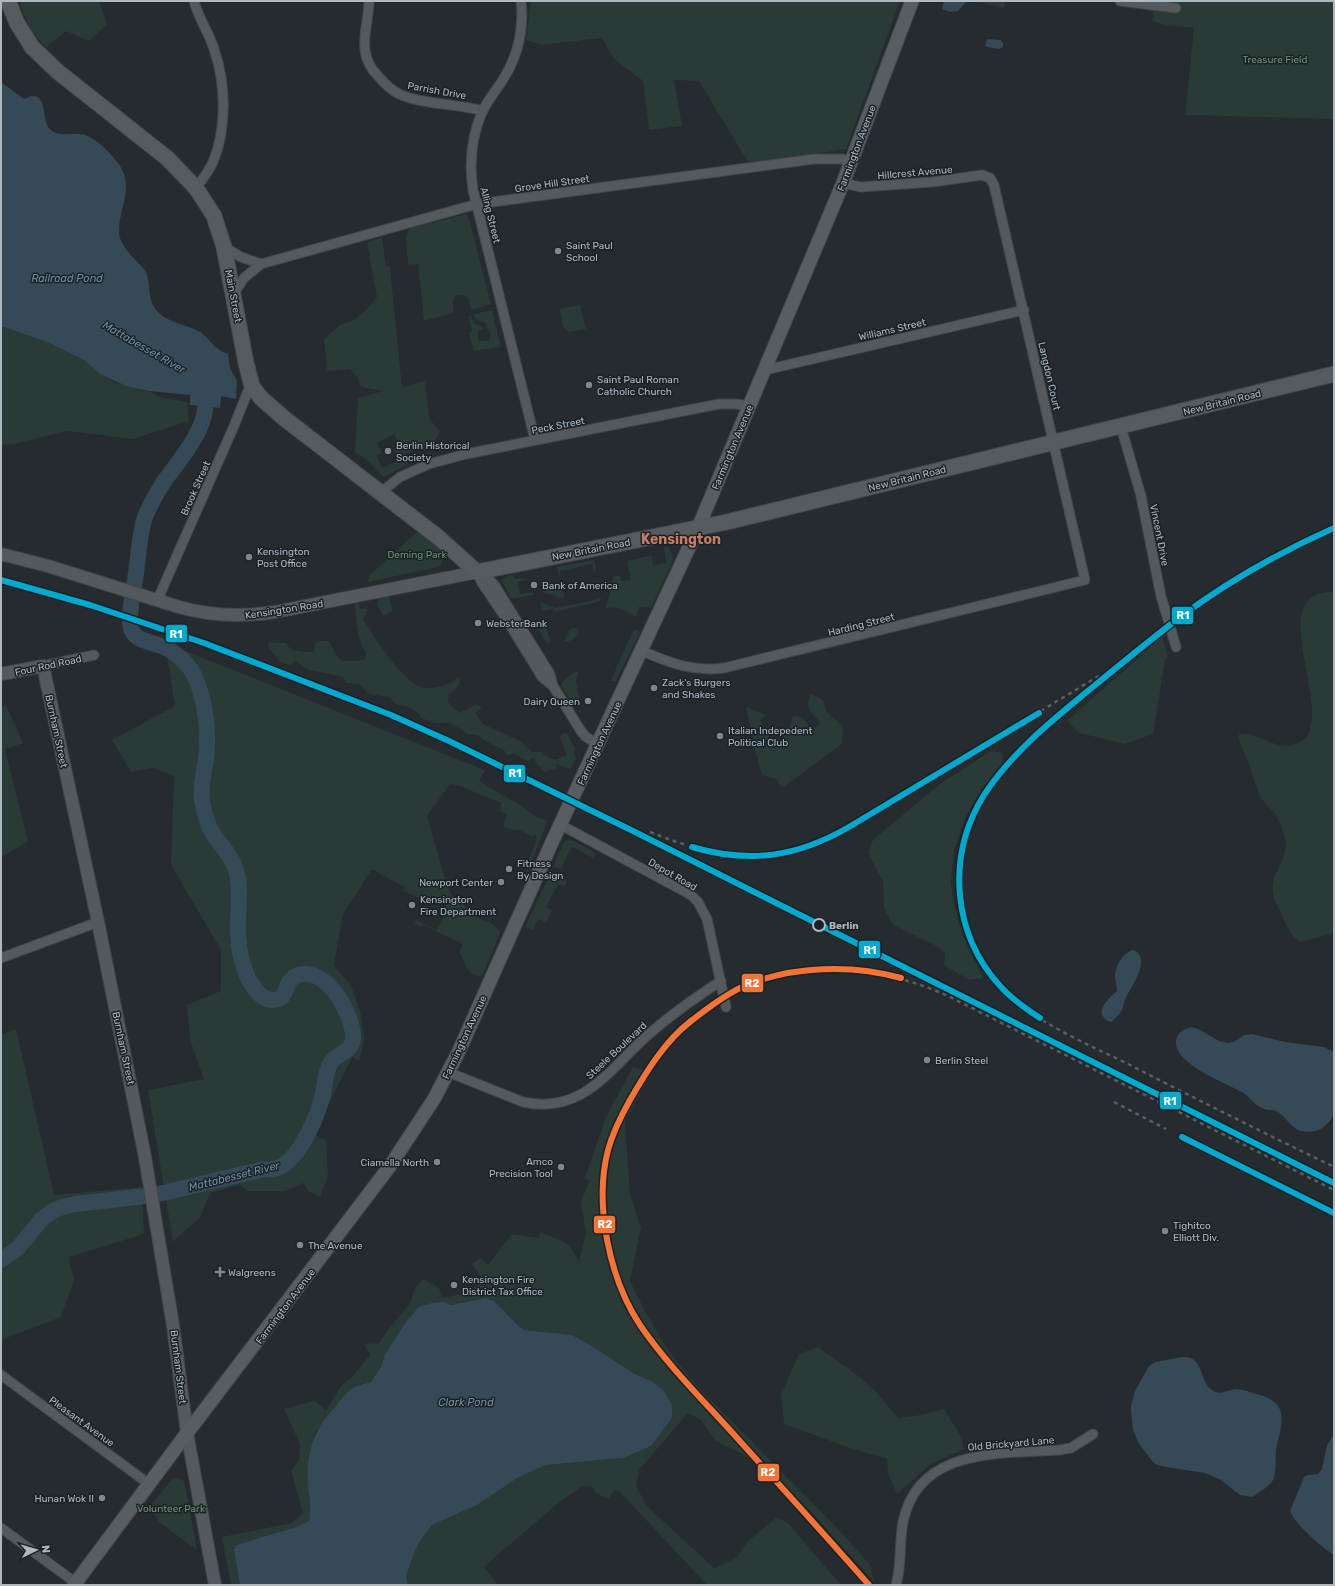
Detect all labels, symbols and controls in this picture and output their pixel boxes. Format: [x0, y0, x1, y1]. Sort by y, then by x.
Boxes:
park label: Treasure Field [1243, 54, 1307, 66]
street label: Parrish Drive [406, 80, 468, 102]
street label: Farmington Avenue [835, 103, 879, 193]
street label: Hillcrest Avenue [877, 164, 954, 182]
street label: Grove Hill Street [514, 173, 590, 195]
street label: Alling Street [477, 186, 503, 245]
place label: Saint Paul School [566, 240, 613, 264]
marker: Saint Paul School [553, 246, 563, 256]
street label: Main Street [222, 269, 244, 324]
water label: Railroad Pond [31, 272, 103, 285]
street label: Williams Street [857, 316, 927, 344]
water label: Mattabesset River [100, 319, 188, 377]
street label: Langdon Court [1035, 341, 1063, 412]
place label: Saint Paul Roman Catholic Church [597, 374, 679, 398]
marker: Saint Paul Roman Catholic Church [584, 380, 594, 390]
street label: New Britain Road [1182, 388, 1262, 418]
street label: Farmington Avenue [710, 403, 756, 492]
street label: Peck Street [531, 415, 586, 437]
place label: Berlin Historical Society [396, 440, 469, 464]
marker: Berlin Historical Society [383, 446, 393, 456]
street label: Brook Street [179, 459, 213, 517]
street label: New Britain Road [867, 464, 947, 494]
street label: Vincent Drive [1147, 503, 1171, 567]
district label: Kensington [641, 531, 721, 548]
street label: New Britain Road [551, 536, 631, 563]
place label: Kensington Post Office [257, 546, 310, 570]
park label: Deming Park [387, 549, 447, 561]
marker: Kensington Post Office [244, 552, 254, 562]
marker: Bank of America [529, 580, 539, 590]
place label: Bank of America [542, 580, 618, 592]
street label: Kensington Road [244, 598, 324, 622]
line badge: R1 [1171, 606, 1194, 625]
text: R1 [1176, 609, 1190, 622]
street label: Harding Street [827, 611, 896, 639]
marker: WebsterBank [473, 618, 483, 628]
place label: WebsterBank [486, 618, 548, 630]
line badge: R1 [165, 624, 188, 643]
text: R1 [169, 628, 183, 641]
street label: Four Rod Road [14, 653, 83, 679]
place label: Zack's Burgers and Shakes [662, 677, 731, 701]
marker: Zack's Burgers and Shakes [649, 683, 659, 693]
street label: Burnham Street [42, 694, 70, 769]
place label: Dairy Queen [524, 696, 580, 708]
marker: Dairy Queen [583, 696, 593, 706]
street label: Farmington Avenue [575, 699, 625, 787]
place label: Italian Indepedent Political Club [728, 725, 812, 749]
marker: Italian Indepedent Political Club [715, 731, 725, 741]
line badge: R1 [503, 764, 526, 783]
text: R1 [508, 767, 522, 780]
street label: Depot Road [646, 856, 699, 894]
place label: Fitness By Design [517, 858, 563, 882]
marker: Fitness By Design [504, 864, 514, 874]
place label: Newport Center [419, 877, 493, 889]
marker: Newport Center [496, 877, 506, 887]
place label: Kensington Fire Department [420, 894, 496, 918]
marker: Kensington Fire Department [407, 900, 417, 910]
marker: Berlin [812, 918, 826, 932]
place label: Berlin [829, 920, 859, 932]
line badge: R1 [858, 940, 881, 959]
text: R1 [863, 944, 877, 957]
line badge: R2 [741, 973, 764, 993]
text: R2 [745, 977, 759, 990]
street label: Farmington Avenue [440, 993, 490, 1081]
street label: Burnham Street [109, 1011, 137, 1086]
street label: Steele Boulevard [584, 1020, 650, 1082]
marker: Berlin Steel [922, 1055, 932, 1065]
place label: Berlin Steel [935, 1055, 988, 1067]
line badge: R1 [1159, 1091, 1182, 1110]
text: R1 [1163, 1095, 1177, 1108]
place label: Amco Precision Tool [489, 1156, 553, 1180]
place label: Ciamella North [361, 1157, 429, 1169]
marker: Ciamella North [432, 1157, 442, 1167]
water label: Mattabesset River [187, 1159, 282, 1194]
marker: Amco Precision Tool [556, 1162, 566, 1172]
line badge: R2 [593, 1215, 616, 1234]
text: R2 [598, 1218, 612, 1231]
place label: Tighitco Elliott Div. [1173, 1220, 1219, 1244]
marker: Tighitco Elliott Div. [1160, 1226, 1170, 1236]
marker: The Avenue [295, 1240, 305, 1250]
place label: The Avenue [308, 1240, 363, 1252]
street label: Farmington Avenue [254, 1266, 318, 1347]
marker: Walgreens [215, 1267, 225, 1277]
place label: Walgreens [228, 1267, 276, 1279]
place label: Kensington Fire District Tax Office [462, 1274, 543, 1298]
marker: Kensington Fire District Tax Office [449, 1280, 459, 1290]
street label: Burnham Street [168, 1329, 189, 1405]
street label: Pleasant Avenue [46, 1394, 117, 1450]
water label: Clark Pond [438, 1396, 494, 1409]
street label: Old Brickyard Lane [967, 1434, 1055, 1454]
line badge: R2 [757, 1463, 780, 1482]
text: R2 [761, 1466, 775, 1479]
place label: Hunan Wok II [34, 1493, 94, 1505]
marker: Hunan Wok II [97, 1493, 107, 1503]
park label: Volunteer Park [137, 1503, 206, 1515]
north arrow [16, 1530, 56, 1570]
text: N [39, 1545, 52, 1554]

